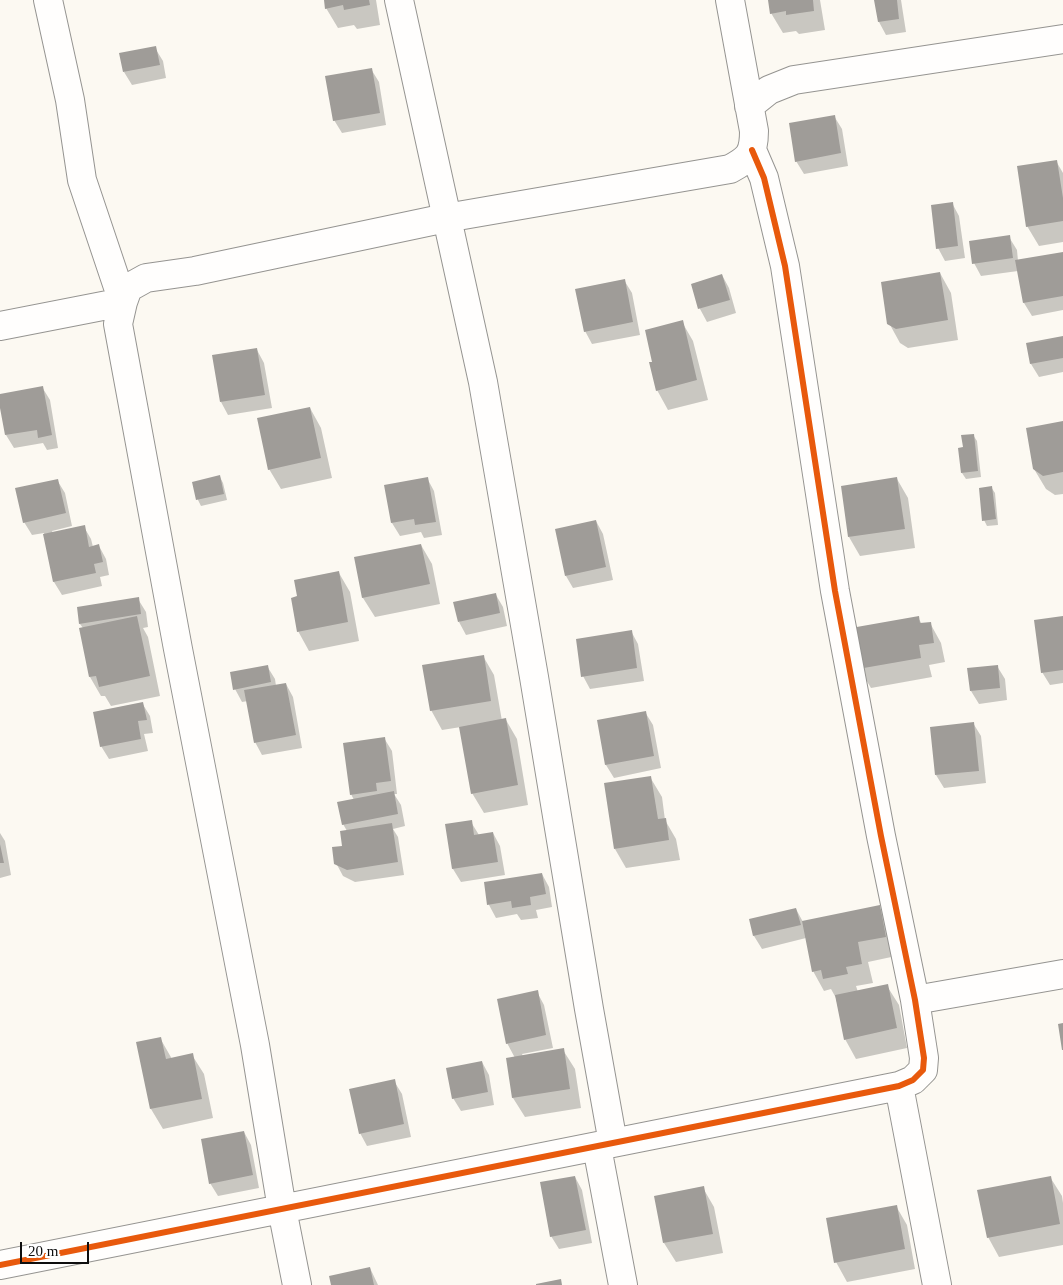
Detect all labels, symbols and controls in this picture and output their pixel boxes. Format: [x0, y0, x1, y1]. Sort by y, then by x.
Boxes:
scale bar [22, 1232, 91, 1264]
text: 20 m [28, 1243, 58, 1259]

